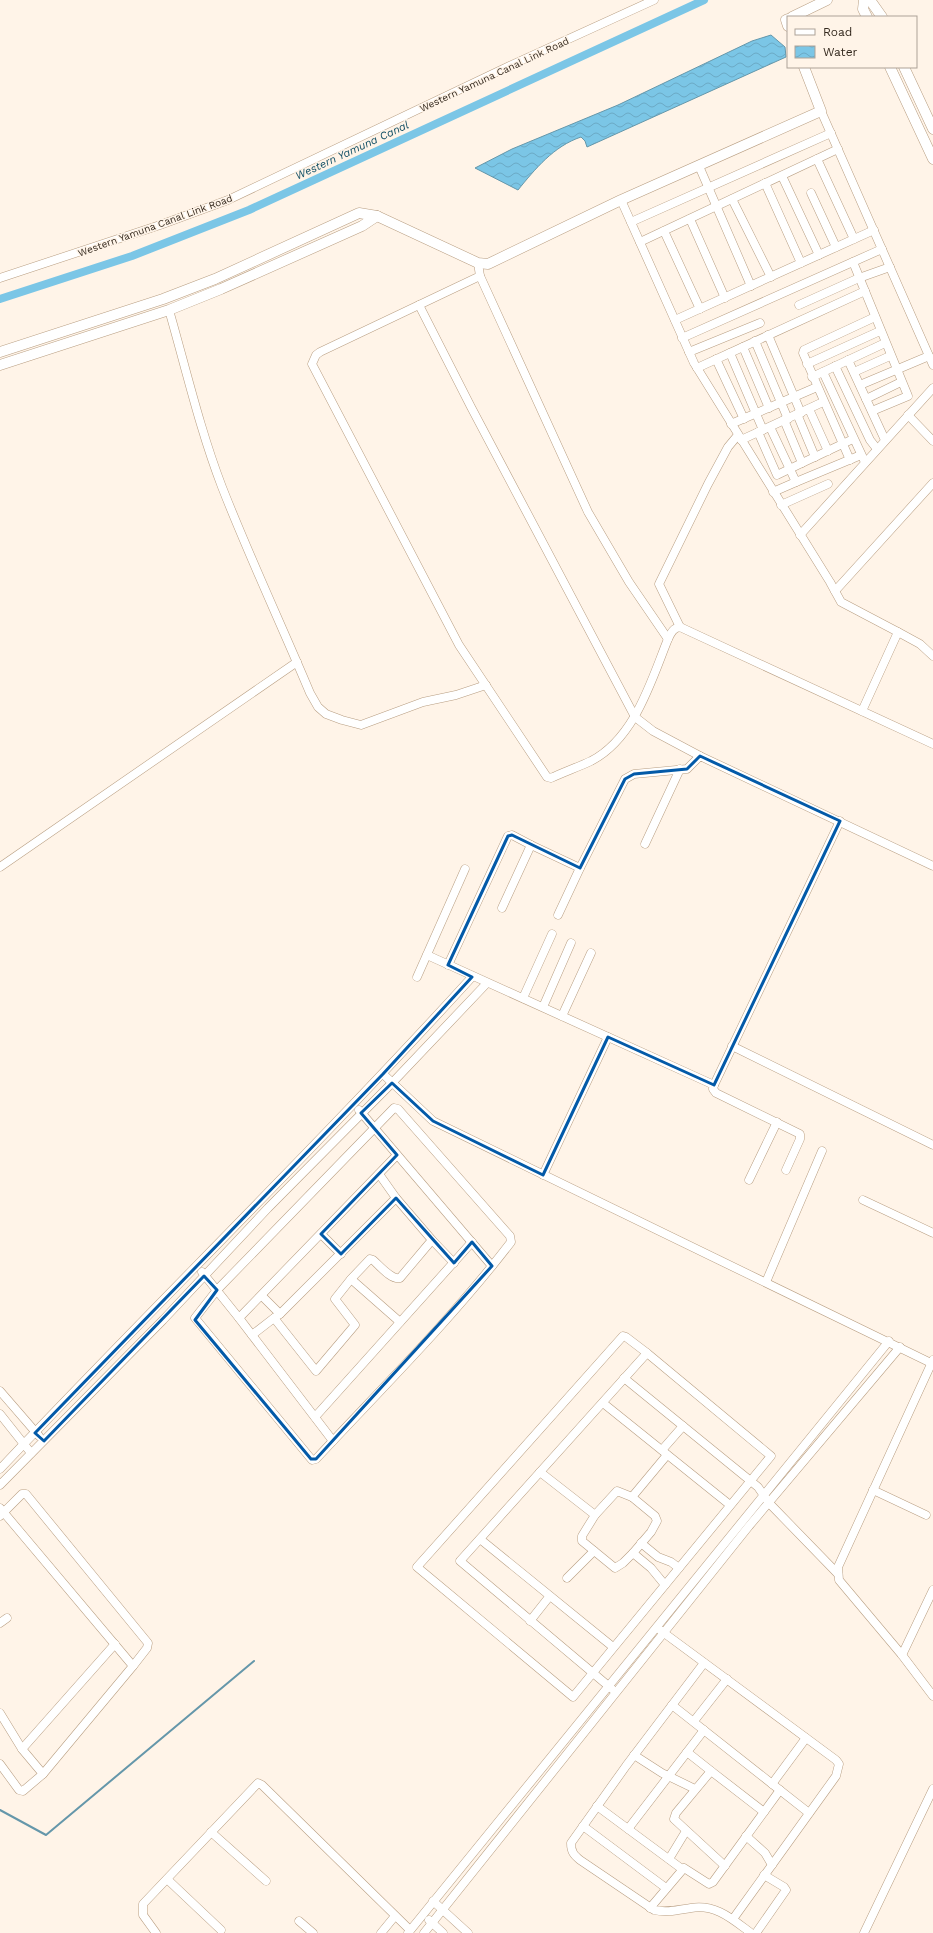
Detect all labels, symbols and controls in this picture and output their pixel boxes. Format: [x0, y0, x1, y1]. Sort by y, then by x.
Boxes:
legend [787, 16, 917, 68]
text: Road [823, 25, 852, 39]
street label: Western Yamuna Canal Link Road [418, 35, 571, 114]
text: Water [823, 45, 858, 59]
water label: Western Yamuna Canal [293, 118, 412, 182]
street label: Western Yamuna Canal Link Road [77, 192, 234, 259]

